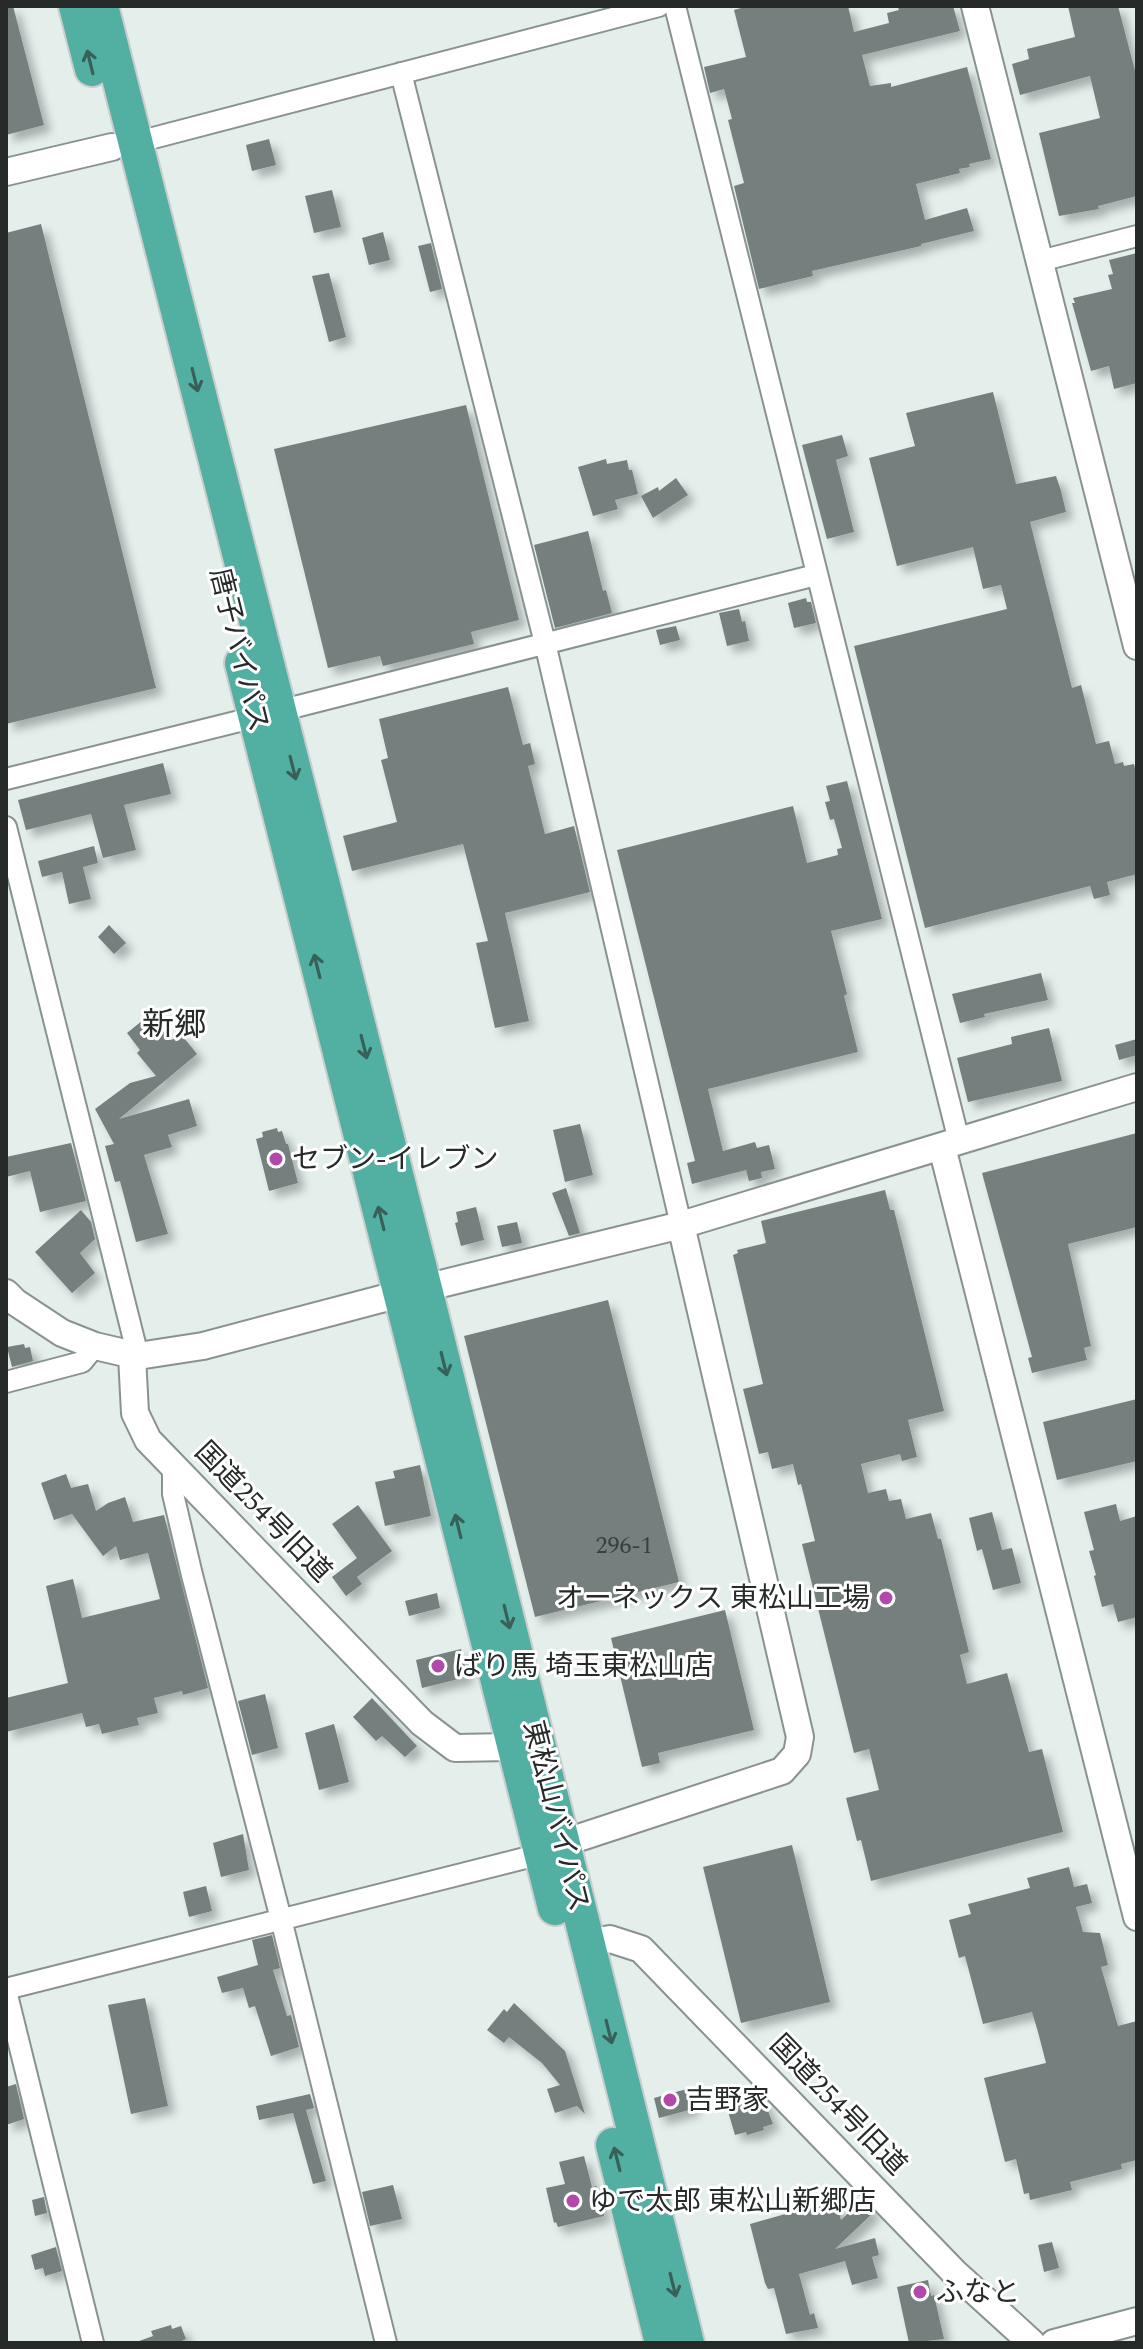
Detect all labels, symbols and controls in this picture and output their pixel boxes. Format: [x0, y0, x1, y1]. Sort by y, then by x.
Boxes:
one-way arrow [82, 50, 97, 75]
one-way arrow [188, 367, 203, 393]
street label: 唐子バイパス [198, 564, 280, 736]
one-way arrow [287, 755, 302, 780]
one-way arrow [309, 954, 324, 979]
district label: 新郷 [142, 1001, 206, 1050]
one-way arrow [358, 1034, 373, 1060]
place label: セブン-イレブン [292, 1138, 499, 1181]
marker: セブン-イレブン [267, 1150, 285, 1168]
one-way arrow [372, 1206, 387, 1232]
one-way arrow [438, 1351, 453, 1377]
street label: 国道254号旧道 [184, 1432, 342, 1592]
one-way arrow [449, 1514, 464, 1540]
house number: 296-1 [596, 1528, 653, 1564]
place label: オーネックス 東松山工場 [556, 1577, 870, 1620]
marker: オーネックス 東松山工場 [877, 1589, 895, 1607]
one-way arrow [500, 1603, 515, 1629]
place label: ばり馬 埼玉東松山店 [454, 1645, 713, 1688]
marker: ばり馬 埼玉東松山店 [429, 1657, 447, 1675]
street label: 東松山バイパス [511, 1716, 601, 1916]
one-way arrow [603, 2019, 618, 2045]
street label: 国道254号旧道 [759, 2025, 917, 2185]
place label: 吉野家 [686, 2079, 770, 2122]
marker: 吉野家 [661, 2091, 679, 2109]
one-way arrow [608, 2146, 623, 2172]
place label: ゆで太郎 東松山新郷店 [589, 2180, 876, 2223]
marker: ゆで太郎 東松山新郷店 [564, 2192, 582, 2210]
one-way arrow [666, 2271, 681, 2297]
place label: ふなと [936, 2271, 1020, 2314]
marker: ふなと [911, 2283, 929, 2301]

